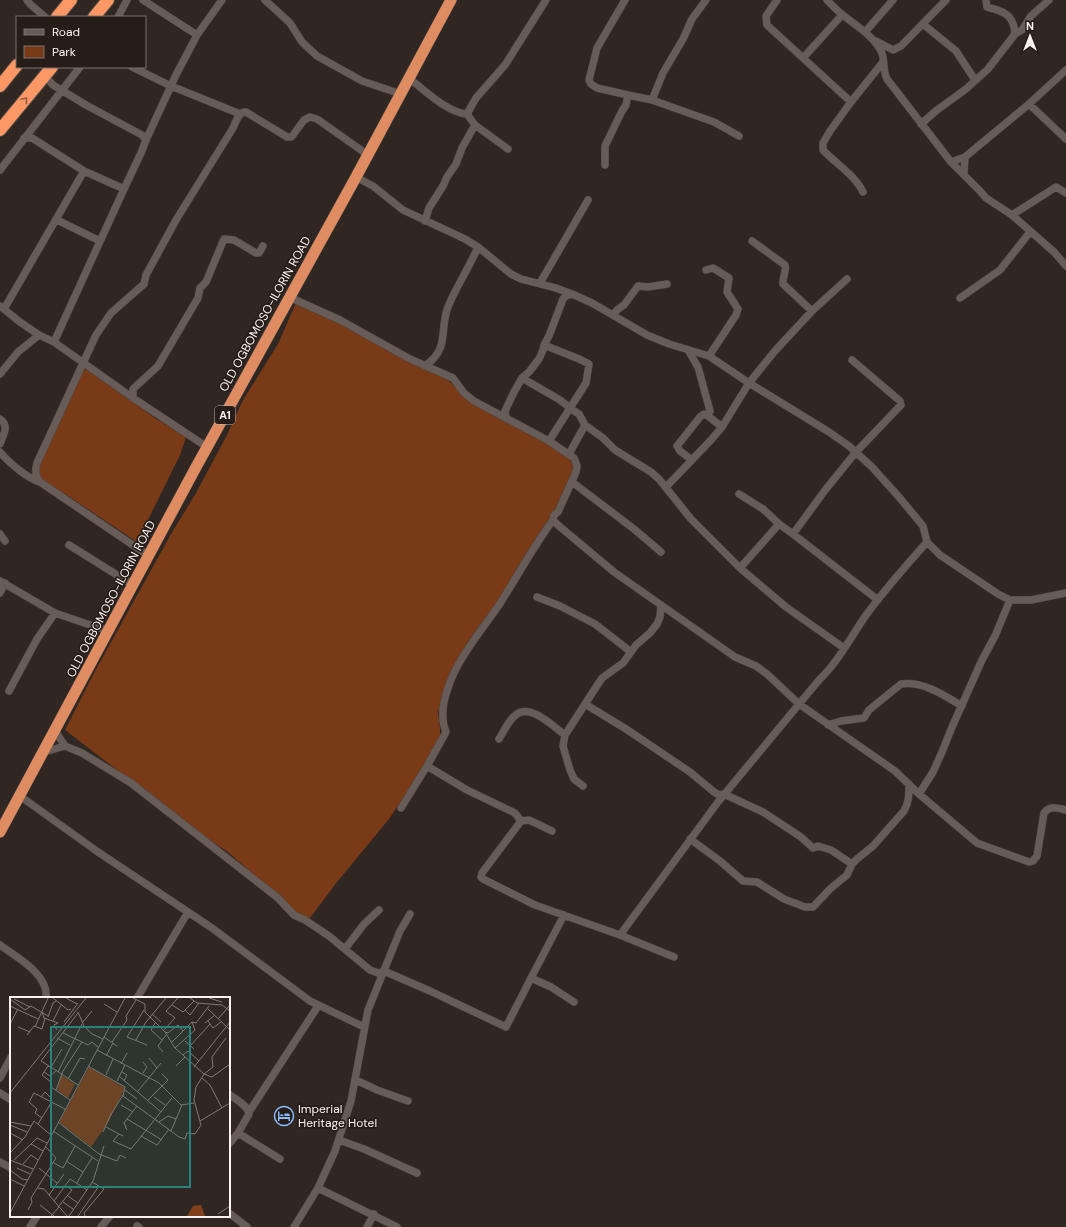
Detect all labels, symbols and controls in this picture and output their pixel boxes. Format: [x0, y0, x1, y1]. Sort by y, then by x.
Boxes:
legend [16, 16, 146, 68]
north arrow [1010, 16, 1050, 56]
text: N [1026, 19, 1034, 33]
text: Road [52, 24, 80, 40]
text: Park [52, 44, 76, 60]
one-way arrow [20, 97, 27, 105]
street label: OLD OGBOMOSO-ILORIN ROAD [216, 234, 314, 394]
road number: A1 [215, 406, 235, 424]
street label: OLD OGBOMOSO-ILORIN ROAD [63, 518, 159, 680]
inset map [10, 997, 230, 1217]
place label: Imperial Heritage Hotel [298, 1101, 377, 1131]
hotel icon: Imperial Heritage Hotel [273, 1105, 295, 1127]

